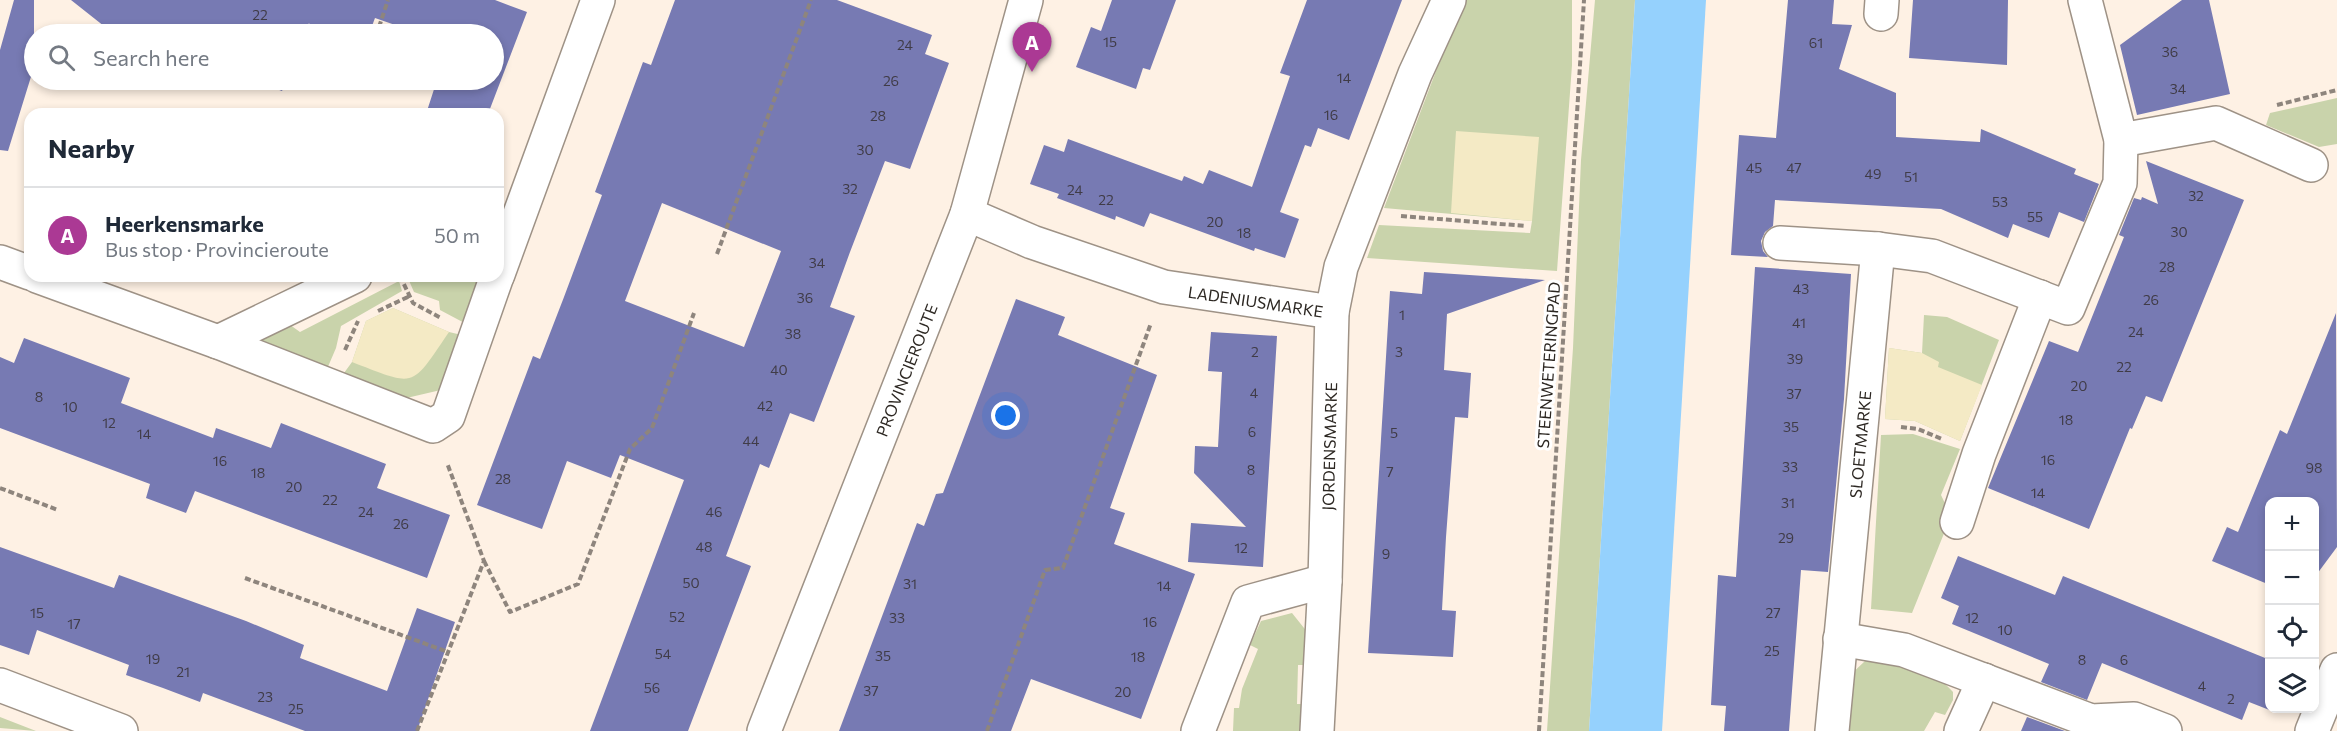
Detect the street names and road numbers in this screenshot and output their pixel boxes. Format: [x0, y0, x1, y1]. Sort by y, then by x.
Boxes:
street label: LADENIUSMARKE [1187, 281, 1325, 320]
street label: STEENWETERINGPAD [1533, 281, 1563, 449]
street label: PROVINCIEROUTE [871, 301, 940, 439]
street label: JORDENSMARKE [1317, 382, 1340, 511]
street label: SLOETMARKE [1845, 390, 1874, 499]

